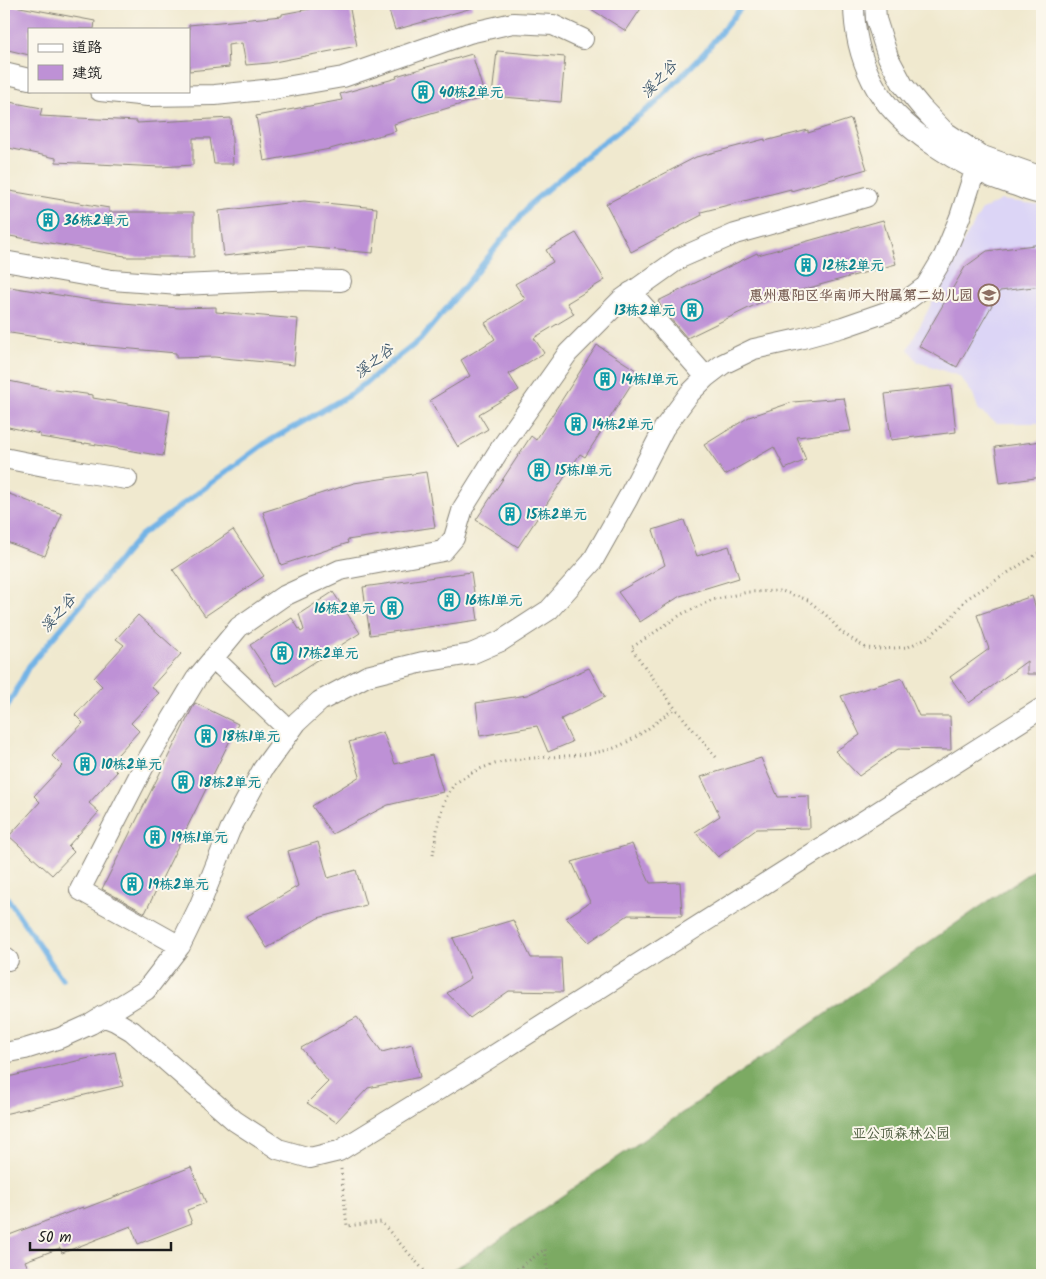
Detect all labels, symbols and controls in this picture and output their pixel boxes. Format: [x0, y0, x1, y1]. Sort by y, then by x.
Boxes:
legend [28, 28, 190, 92]
text: 道路 [72, 36, 102, 60]
water label: 溪之谷 [636, 54, 685, 104]
text: 建筑 [72, 62, 102, 86]
building icon: 40栋2单元 [411, 80, 435, 104]
place label: 40栋2单元 [439, 82, 504, 104]
building icon: 36栋2单元 [36, 208, 60, 232]
place label: 36栋2单元 [63, 210, 129, 232]
building icon: 12栋2单元 [794, 253, 818, 277]
place label: 12栋2单元 [822, 255, 885, 277]
school or university icon: 惠州惠阳区华南师大附属第二幼儿园 [977, 283, 1001, 307]
place label: 惠州惠阳区华南师大附属第二幼儿园 [749, 285, 973, 307]
building icon: 13栋2单元 [680, 298, 704, 322]
place label: 13栋2单元 [614, 300, 676, 322]
water label: 溪之谷 [349, 338, 401, 385]
building icon: 14栋1单元 [593, 367, 617, 391]
place label: 14栋1单元 [621, 369, 679, 391]
building icon: 14栋2单元 [564, 412, 588, 436]
place label: 14栋2单元 [592, 414, 654, 436]
building icon: 15栋1单元 [527, 458, 551, 482]
place label: 15栋1单元 [555, 460, 613, 482]
building icon: 15栋2单元 [498, 502, 522, 526]
place label: 15栋2单元 [526, 504, 587, 526]
water label: 溪之谷 [35, 588, 83, 639]
building icon: 16栋1单元 [437, 588, 461, 612]
place label: 16栋1单元 [465, 590, 523, 612]
building icon: 16栋2单元 [380, 596, 404, 620]
place label: 16栋2单元 [314, 598, 376, 620]
building icon: 17栋2单元 [270, 641, 294, 665]
place label: 17栋2单元 [298, 643, 359, 665]
building icon: 18栋1单元 [194, 724, 218, 748]
place label: 18栋1单元 [222, 726, 281, 748]
building icon: 10栋2单元 [73, 752, 97, 776]
place label: 10栋2单元 [101, 754, 163, 776]
building icon: 18栋2单元 [171, 770, 195, 794]
place label: 18栋2单元 [199, 772, 262, 794]
building icon: 19栋1单元 [143, 825, 167, 849]
place label: 19栋1单元 [171, 827, 229, 849]
building icon: 19栋2单元 [120, 872, 144, 896]
place label: 19栋2单元 [148, 874, 209, 896]
park label: 亚公顶森林公园 [852, 1123, 950, 1145]
scale bar [30, 1219, 171, 1251]
text: 50 m [38, 1226, 72, 1250]

